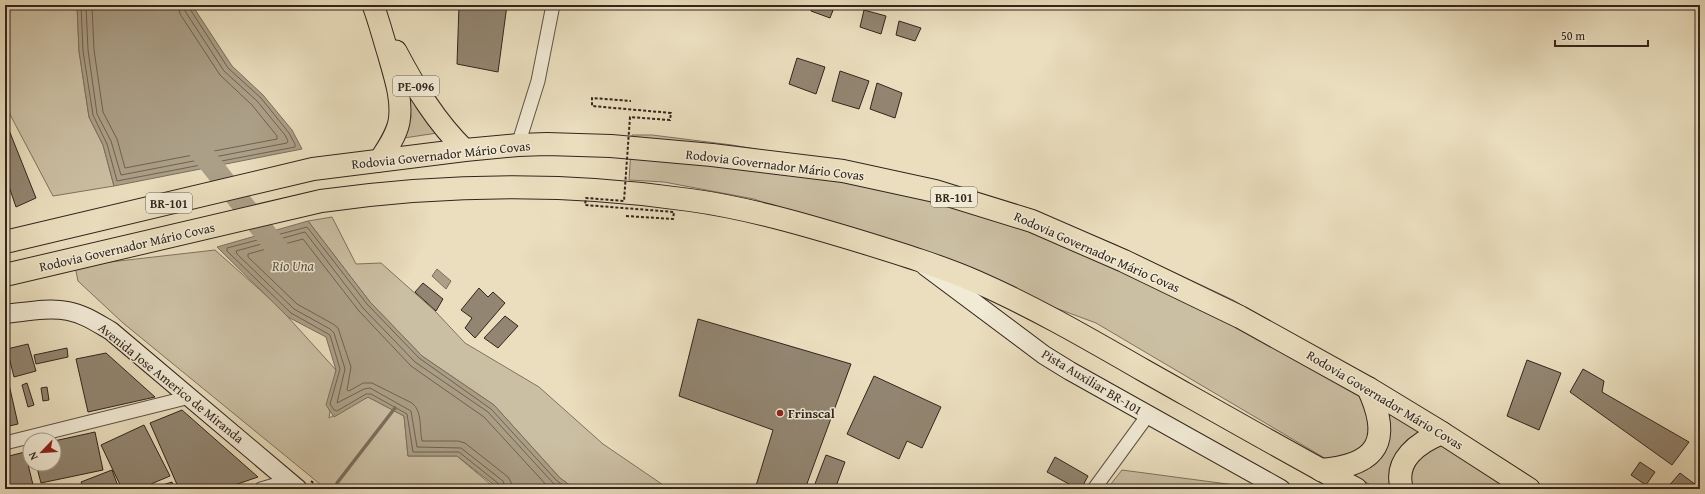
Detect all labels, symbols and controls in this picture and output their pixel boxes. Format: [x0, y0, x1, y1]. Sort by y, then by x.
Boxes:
scale bar [1555, 22, 1648, 48]
text: 50 m [1561, 27, 1585, 44]
road number: PE-096 [393, 76, 439, 96]
street label: Rodovia Governador Mário Covas [351, 136, 531, 174]
street label: Rodovia Governador Mário Covas [685, 145, 865, 185]
road number: BR-101 [931, 187, 977, 207]
road number: BR-101 [146, 193, 192, 213]
street label: Rodovia Governador Mário Covas [1011, 207, 1183, 297]
street label: Rodovia Governador Mário Covas [37, 218, 217, 276]
water label: Rio Una [271, 256, 315, 276]
street label: Avenida Jose Americo de Miranda [94, 318, 248, 448]
street label: Pista Auxiliar BR-101 [1038, 344, 1146, 420]
street label: Rodovia Governador Mário Covas [1303, 346, 1467, 454]
place label: Frinscal [788, 404, 835, 423]
marker: Frinscal [775, 408, 785, 418]
north arrow [22, 432, 62, 472]
text: N [24, 449, 42, 463]

